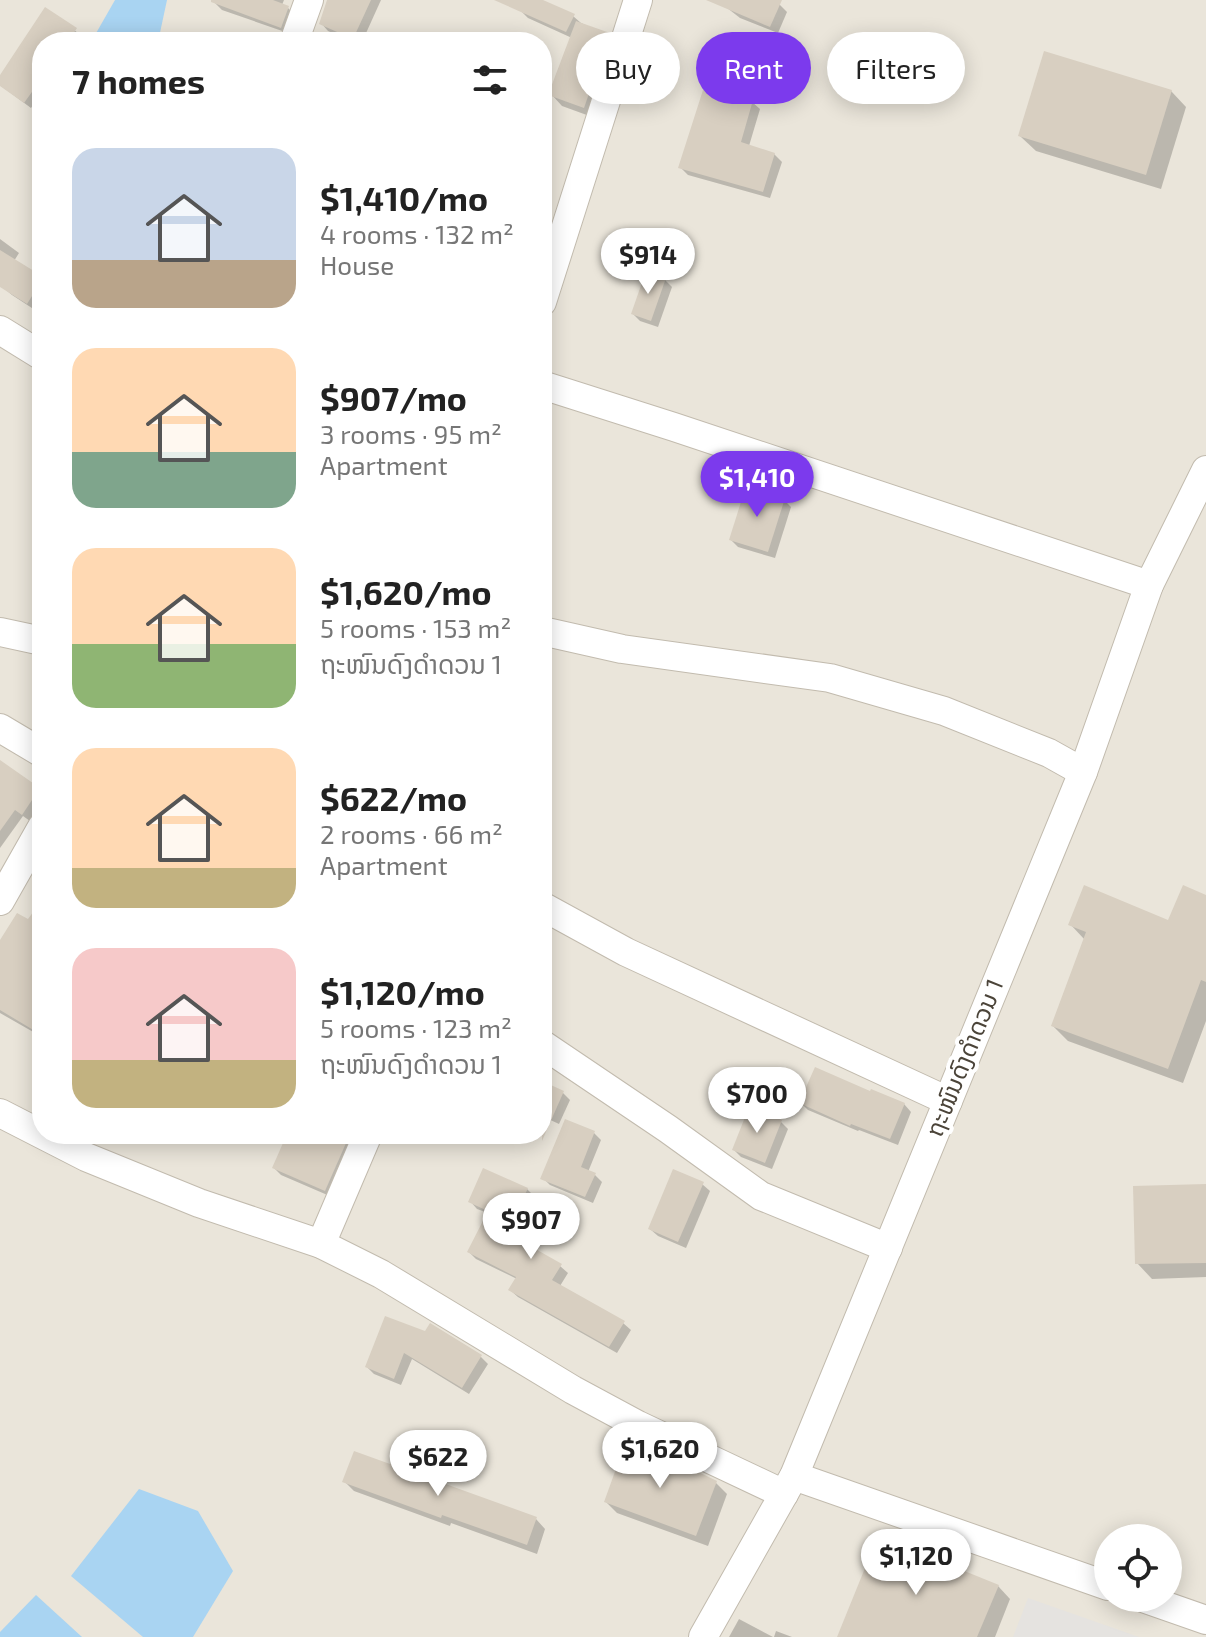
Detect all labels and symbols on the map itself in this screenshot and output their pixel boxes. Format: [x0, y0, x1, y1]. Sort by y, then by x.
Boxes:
pin: $914 [601, 228, 695, 296]
pin: $1,410 [692, 451, 822, 519]
street label: ຖະໜົນດົງດຳດວນ 1 [919, 974, 1008, 1141]
pin: $700 [710, 1067, 804, 1135]
pin: $907 [484, 1193, 578, 1261]
pin: $1,620 [595, 1422, 725, 1490]
pin: $622 [391, 1430, 485, 1498]
pin: $1,120 [851, 1529, 981, 1597]

